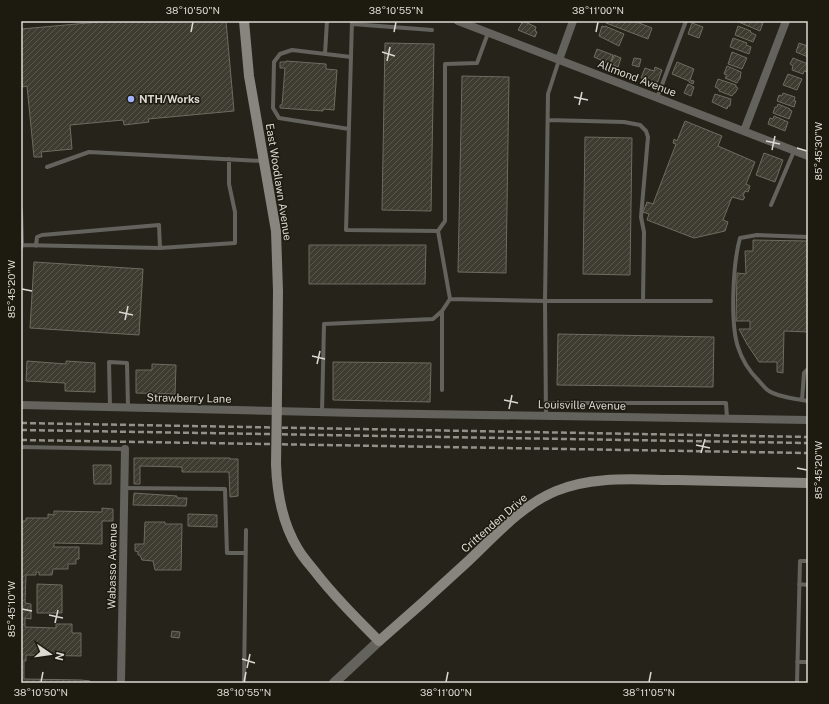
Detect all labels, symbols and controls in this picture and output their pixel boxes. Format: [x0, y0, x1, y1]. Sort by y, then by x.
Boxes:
text: 38°10'50"N [166, 4, 220, 16]
text: 38°10'55"N [369, 4, 423, 16]
text: 38°11'00"N [572, 4, 624, 16]
street label: Allmond Avenue [596, 57, 678, 99]
place label: NTH/Works [139, 93, 200, 105]
marker: NTH/Works [126, 94, 136, 104]
text: 85°45'30"W [812, 121, 824, 180]
street label: East Woodlawn Avenue [264, 123, 294, 241]
text: 85°45'20"W [5, 259, 17, 318]
street label: Strawberry Lane [146, 391, 232, 405]
street label: Louisville Avenue [538, 398, 626, 412]
text: 85°45'20"W [812, 440, 824, 499]
street label: Crittenden Drive [459, 491, 529, 555]
street label: Wabasso Avenue [105, 523, 119, 609]
text: 85°45'10"W [5, 580, 17, 637]
north arrow [30, 634, 70, 674]
text: N [53, 651, 67, 662]
text: 38°10'50"N [14, 686, 68, 698]
text: 38°10'55"N [217, 686, 271, 698]
text: 38°11'00"N [420, 686, 472, 698]
text: 38°11'05"N [623, 686, 675, 698]

